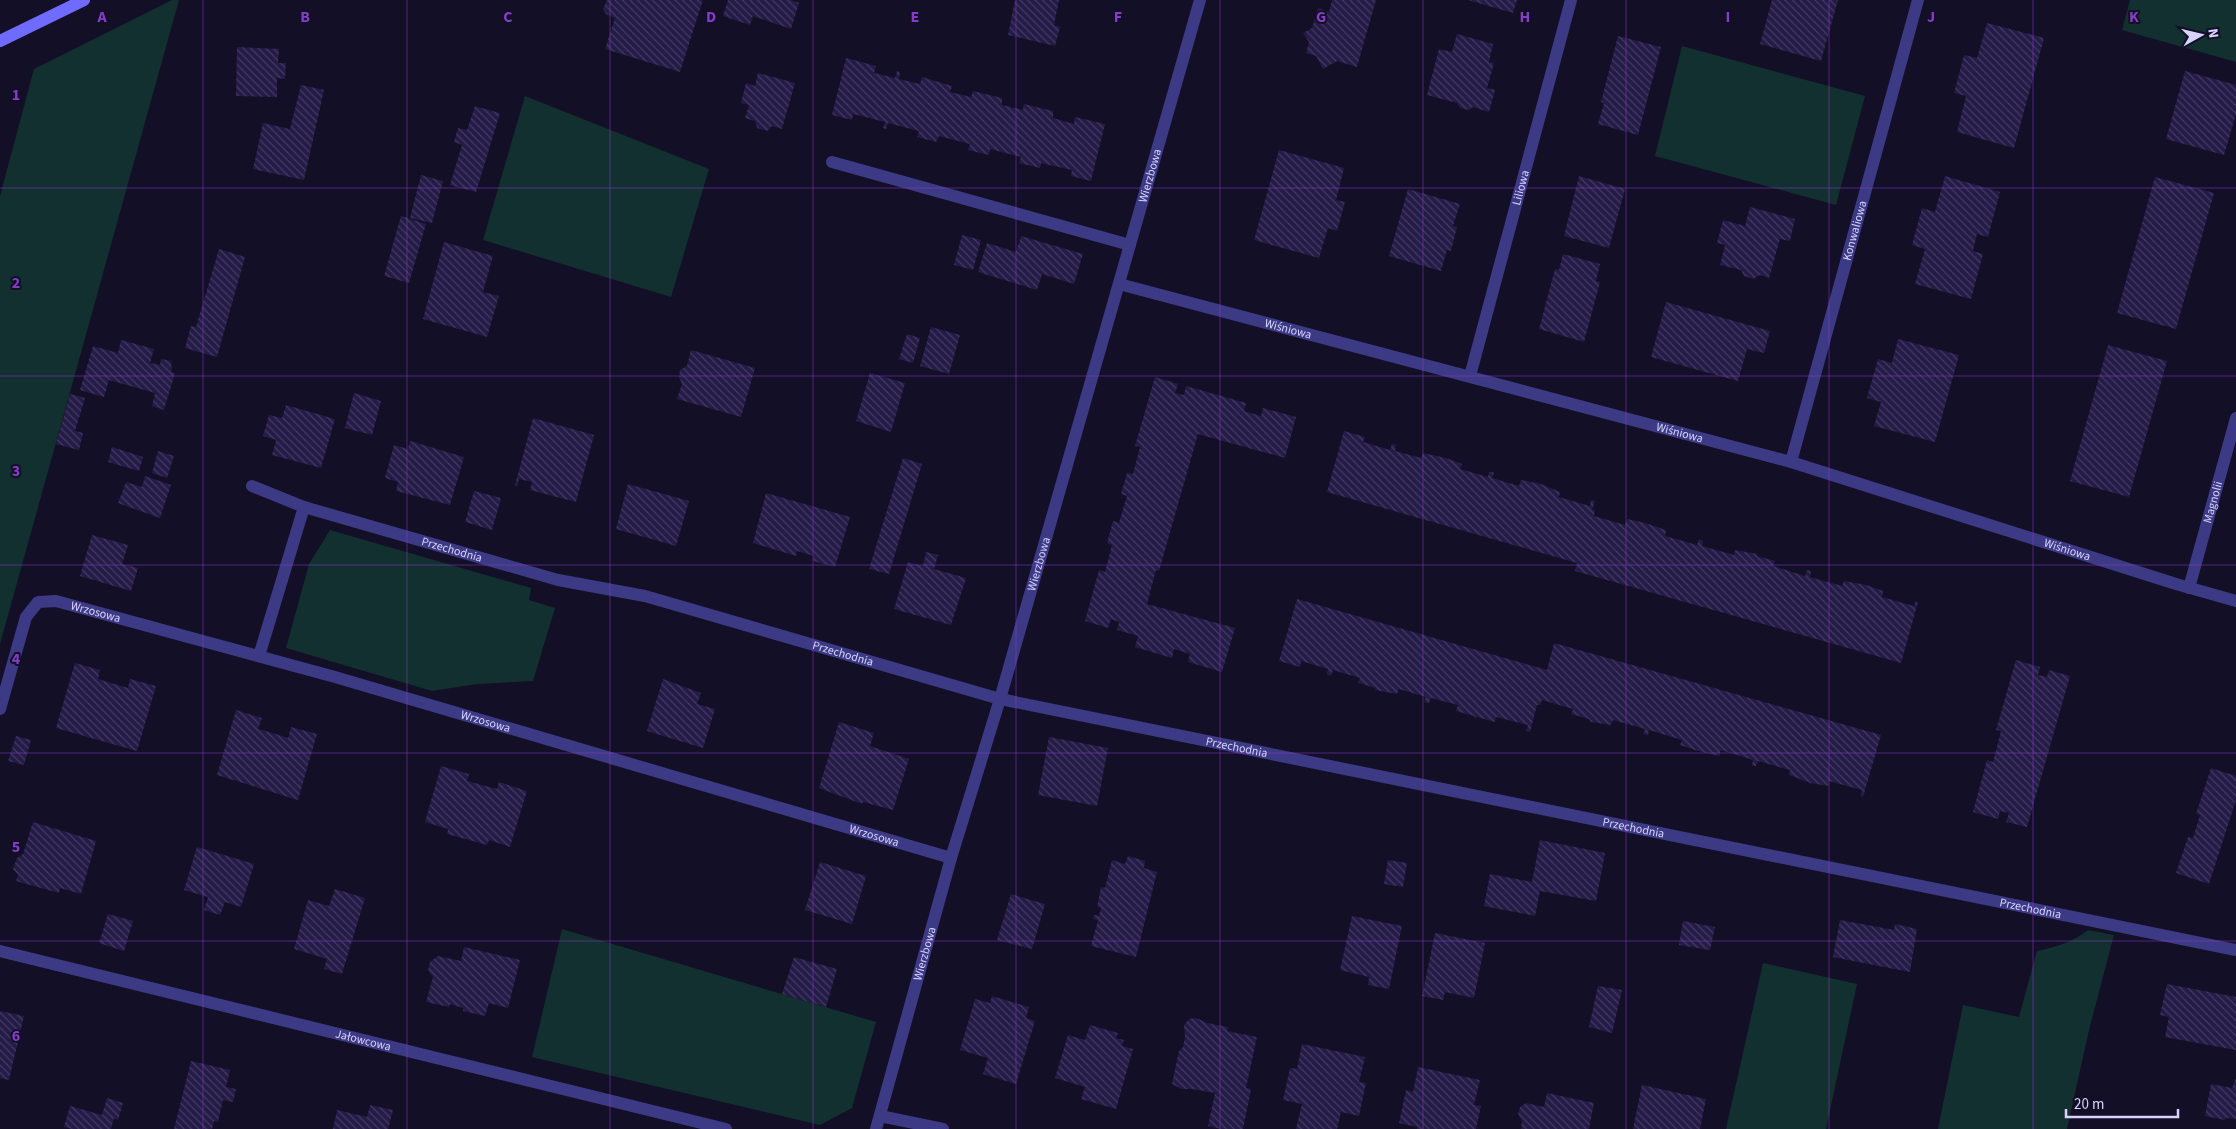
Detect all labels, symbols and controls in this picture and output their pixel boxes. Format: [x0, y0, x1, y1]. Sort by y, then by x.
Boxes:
text: A [96, 6, 107, 28]
text: B [300, 6, 310, 28]
text: C [503, 6, 513, 28]
text: D [706, 6, 716, 28]
text: E [911, 6, 919, 28]
text: F [1114, 6, 1122, 28]
text: G [1316, 6, 1326, 28]
text: H [1520, 6, 1530, 28]
text: I [1726, 6, 1730, 28]
text: J [1927, 6, 1935, 28]
text: K [2129, 6, 2139, 28]
north arrow [2176, 10, 2226, 60]
text: N [2202, 27, 2223, 39]
text: 1 [12, 84, 20, 106]
street label: Wierzbowa [1134, 147, 1166, 204]
street label: Liliowa [1508, 168, 1533, 207]
street label: Konwaliowa [1838, 199, 1871, 263]
text: 2 [12, 272, 20, 294]
street label: Wiśniowa [1263, 314, 1314, 343]
street label: Wiśniowa [1654, 418, 1705, 447]
text: 3 [12, 460, 20, 482]
street label: Magnolii [2199, 479, 2227, 525]
street label: Przechodnia [419, 533, 484, 566]
street label: Wiśniowa [2042, 534, 2093, 565]
street label: Wierzbowa [1023, 535, 1054, 593]
street label: Wrzosowa [69, 597, 123, 627]
street label: Przechodnia [811, 637, 875, 670]
text: 4 [12, 648, 21, 670]
street label: Wrzosowa [459, 706, 513, 737]
street label: Przechodnia [1204, 733, 1269, 762]
street label: Przechodnia [1601, 813, 1666, 842]
street label: Wrzosowa [847, 820, 901, 851]
text: 5 [12, 836, 20, 858]
street label: Przechodnia [1998, 894, 2063, 923]
street label: Wierzbowa [909, 925, 940, 982]
text: 6 [12, 1025, 20, 1047]
street label: Jałowcowa [334, 1025, 393, 1055]
scale bar [2066, 1086, 2178, 1118]
text: 20 m [2074, 1094, 2104, 1115]

